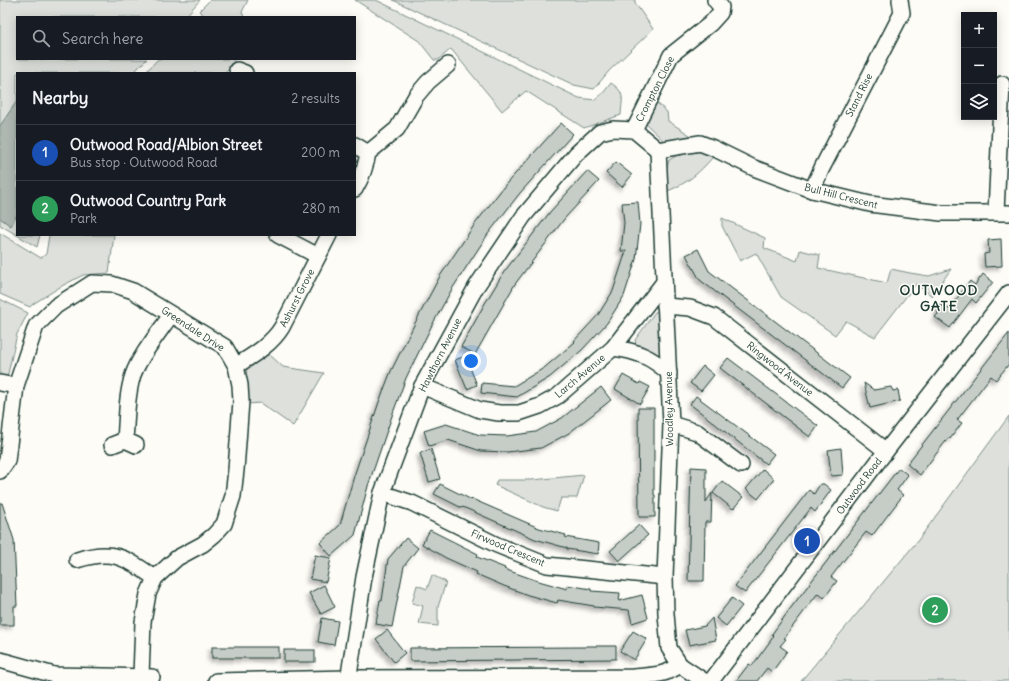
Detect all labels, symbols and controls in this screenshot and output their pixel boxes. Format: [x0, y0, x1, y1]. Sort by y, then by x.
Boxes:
map controls [961, 12, 997, 120]
button: + [961, 12, 997, 48]
search box [16, 16, 356, 60]
icon: search [30, 27, 52, 49]
text: Search here [62, 29, 143, 48]
button: − [961, 48, 997, 84]
street label: Crompton Close [633, 54, 677, 124]
street label: Stand Rise [843, 71, 875, 119]
button: layers [961, 84, 997, 120]
text: Nearby [32, 87, 88, 109]
text: 2 results [291, 90, 340, 107]
text: Outwood Road/Albion Street [70, 135, 262, 154]
text: 1 [42, 144, 48, 161]
text: 200 m [301, 144, 340, 161]
text: Bus stop · Outwood Road [70, 154, 217, 171]
street label: Bull Hill Crescent [803, 181, 880, 212]
text: Outwood Country Park [70, 191, 226, 210]
text: 2 [41, 200, 49, 217]
text: 280 m [302, 200, 340, 217]
text: Park [70, 210, 97, 227]
street label: Ashurst Grove [277, 267, 317, 329]
district label: OUTWOOD GATE [899, 281, 979, 315]
street label: Greendale Drive [159, 304, 227, 354]
street label: Hawthorn Avenue [416, 316, 464, 394]
street label: Ringwood Avenue [744, 339, 816, 399]
your location [461, 351, 481, 371]
street label: Larch Avenue [552, 351, 608, 401]
street label: Woodley Avenue [662, 371, 676, 447]
street label: Outwood Road [833, 455, 885, 517]
pin: 1 [794, 526, 820, 556]
street label: Firwood Crescent [469, 527, 547, 570]
pin: 2 [922, 595, 948, 625]

